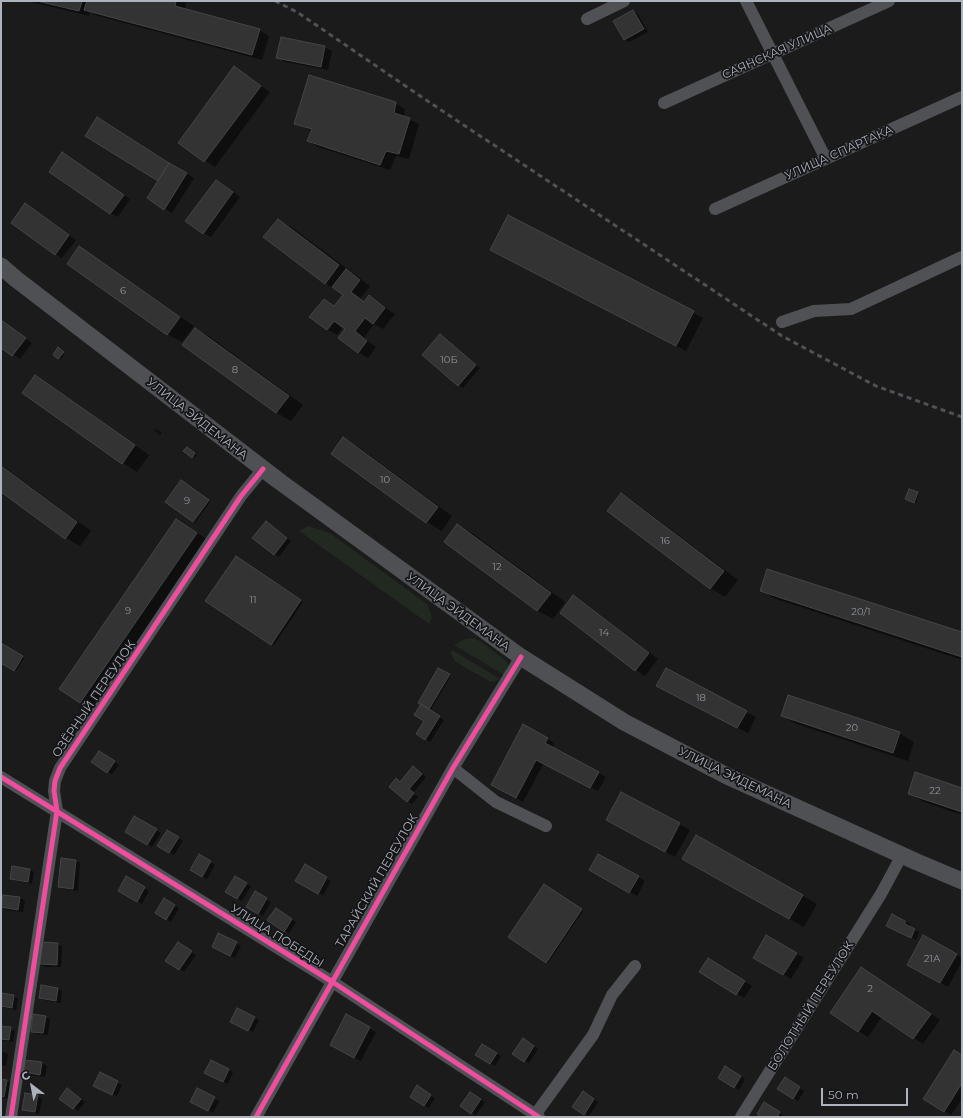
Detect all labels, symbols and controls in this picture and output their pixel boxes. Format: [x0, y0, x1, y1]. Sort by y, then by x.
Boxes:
street label: САЯНСКАЯ УЛИЦА [720, 21, 834, 83]
street label: УЛИЦА СПАРТАКА [783, 123, 895, 183]
house number: 6 [120, 285, 126, 297]
house number: 10Б [440, 354, 458, 366]
house number: 8 [232, 364, 238, 376]
street label: УЛИЦА ЭЙДЕМАНА [144, 375, 250, 463]
house number: 10 [380, 474, 390, 486]
house number: 9 [184, 495, 190, 507]
house number: 16 [660, 535, 670, 547]
house number: 12 [492, 561, 502, 573]
street label: УЛИЦА ЭЙДЕМАНА [404, 570, 512, 654]
house number: 11 [249, 594, 257, 606]
house number: 9 [125, 605, 131, 617]
house number: 20/1 [851, 606, 871, 618]
house number: 14 [599, 627, 609, 639]
street label: ОЗЁРНЫЙ ПЕРЕУЛОК [49, 638, 139, 760]
house number: 18 [696, 692, 706, 704]
house number: 20 [846, 722, 858, 734]
street label: УЛИЦА ЭЙДЕМАНА [676, 744, 794, 812]
house number: 22 [929, 785, 941, 797]
street label: ТАРАЙСКИЙ ПЕРЕУЛОК [333, 812, 421, 950]
street label: УЛИЦА ПОБЕДЫ [228, 901, 326, 971]
street label: БОЛОТНЫЙ ПЕРЕУЛОК [765, 939, 857, 1073]
house number: 21А [924, 953, 940, 965]
house number: 2 [867, 983, 873, 995]
north arrow [12, 1066, 52, 1106]
text: С [19, 1068, 33, 1084]
scale bar [823, 1080, 910, 1106]
text: 50 m [828, 1087, 859, 1102]

